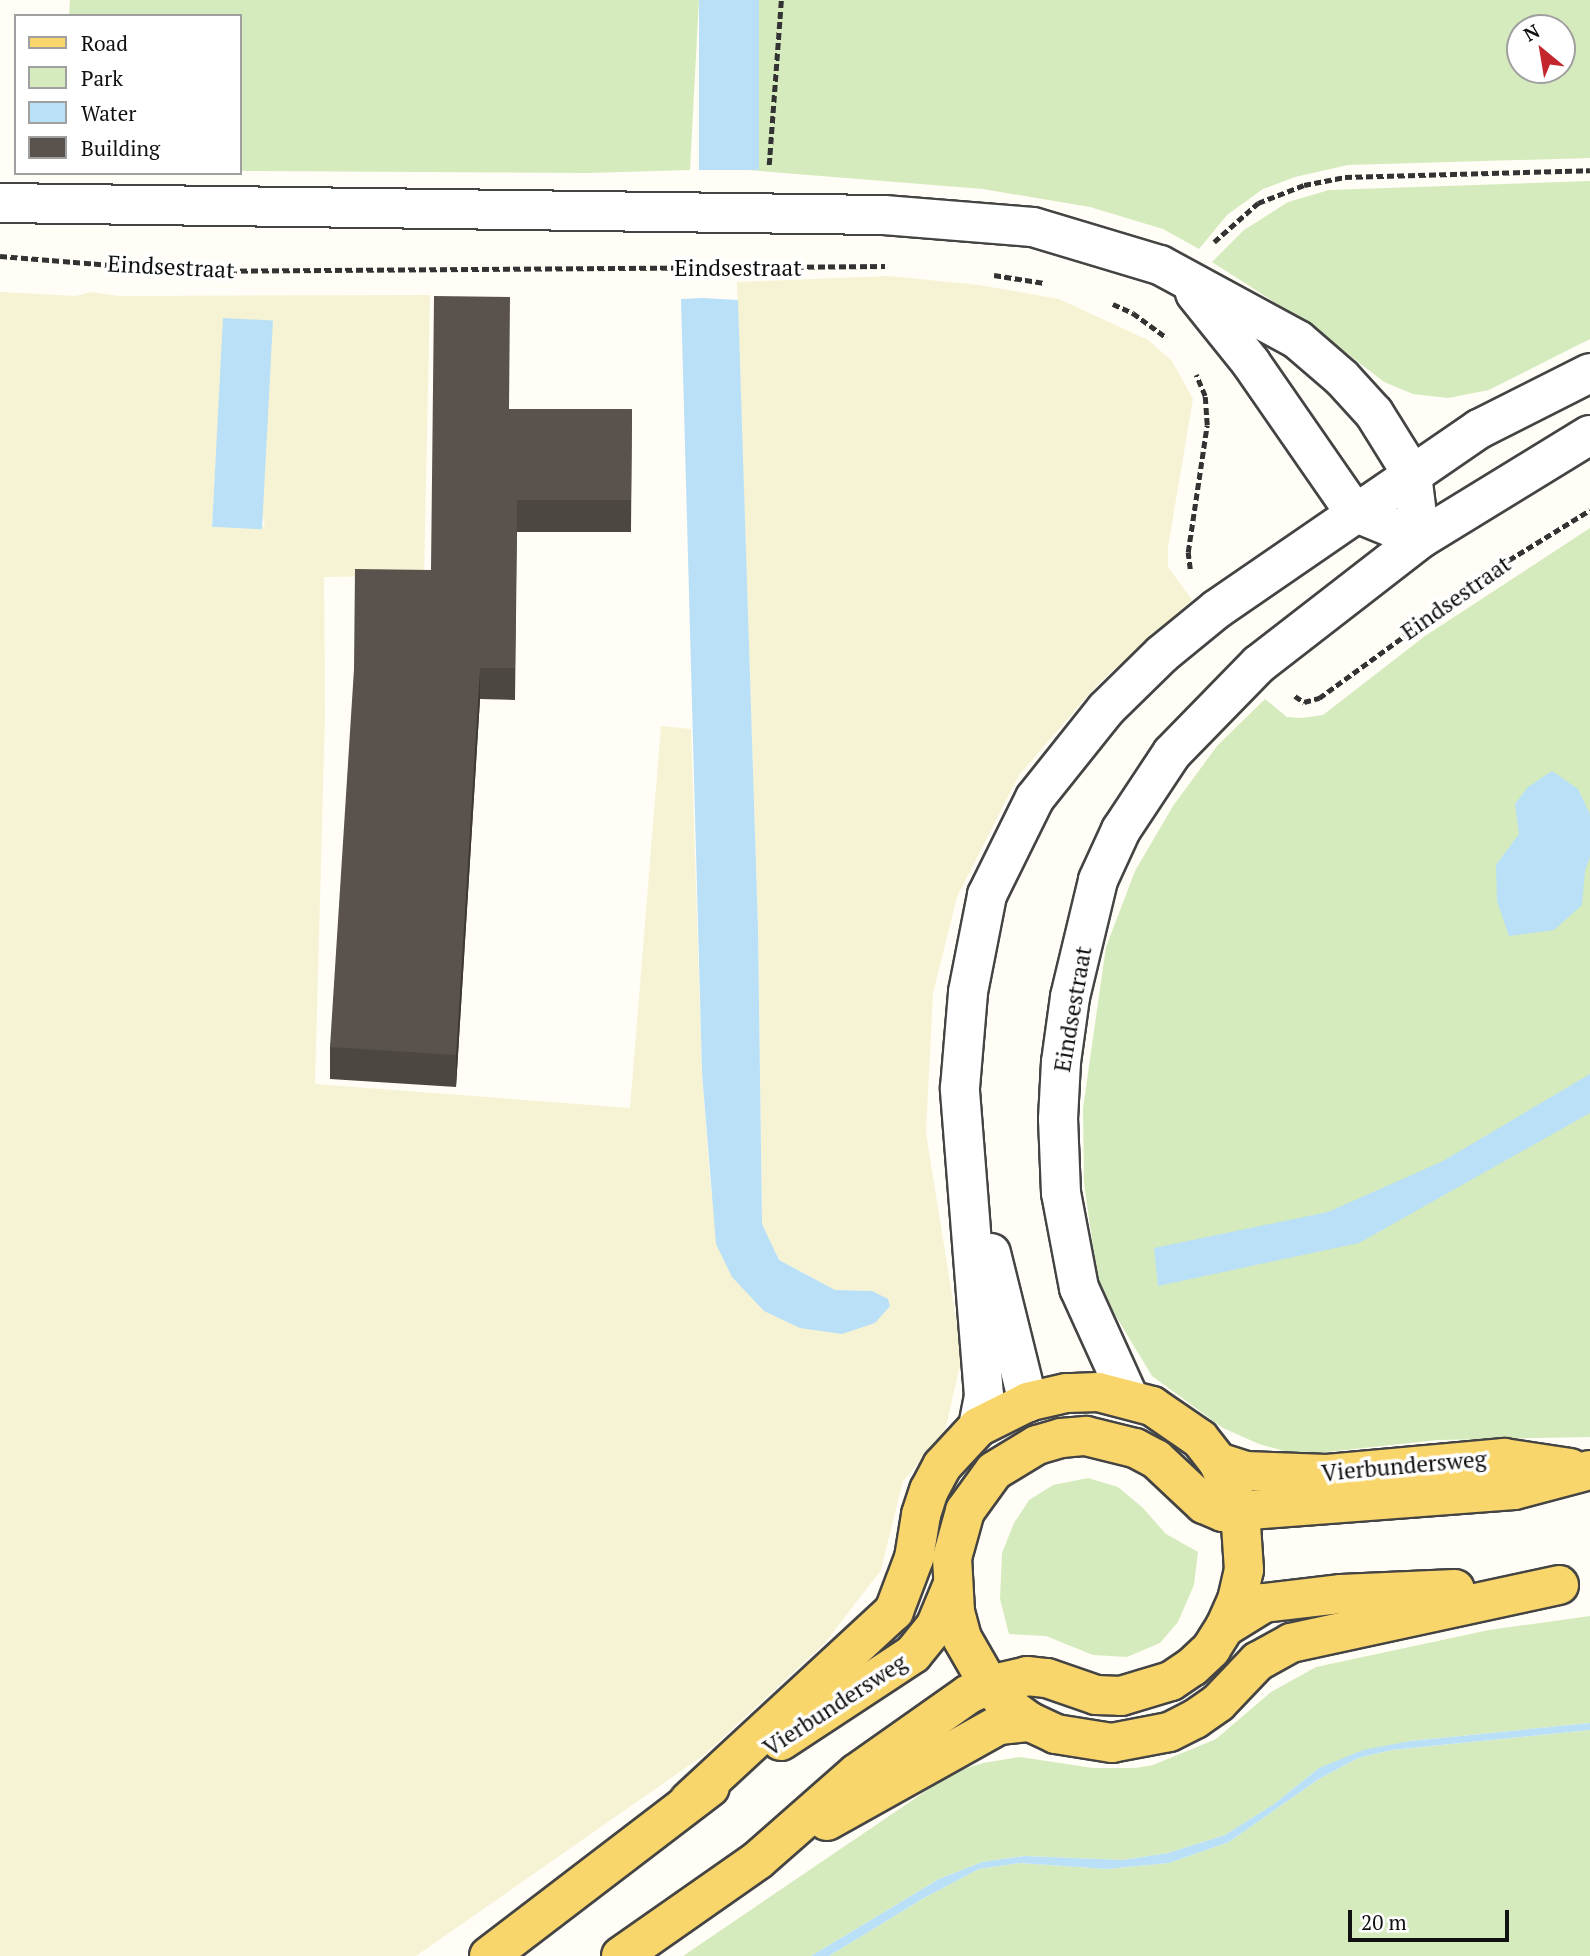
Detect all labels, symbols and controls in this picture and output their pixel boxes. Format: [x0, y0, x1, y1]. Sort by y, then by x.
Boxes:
legend [14, 14, 242, 175]
north arrow [1506, 14, 1576, 84]
text: N [1519, 18, 1544, 47]
text: Road [81, 29, 128, 57]
text: Park [81, 64, 123, 92]
text: Water [81, 99, 136, 127]
text: Building [81, 134, 160, 162]
street label: Eindsestraat [107, 250, 235, 284]
street label: Eindsestraat [674, 254, 802, 282]
street label: Eindsestraat [1396, 550, 1516, 646]
street label: Eindsestraat [1048, 944, 1098, 1074]
street label: Vierbundersweg [1320, 1445, 1488, 1487]
street label: Vierbundersweg [758, 1648, 912, 1762]
scale bar [1352, 1896, 1513, 1940]
text: 20 m [1361, 1908, 1407, 1936]

